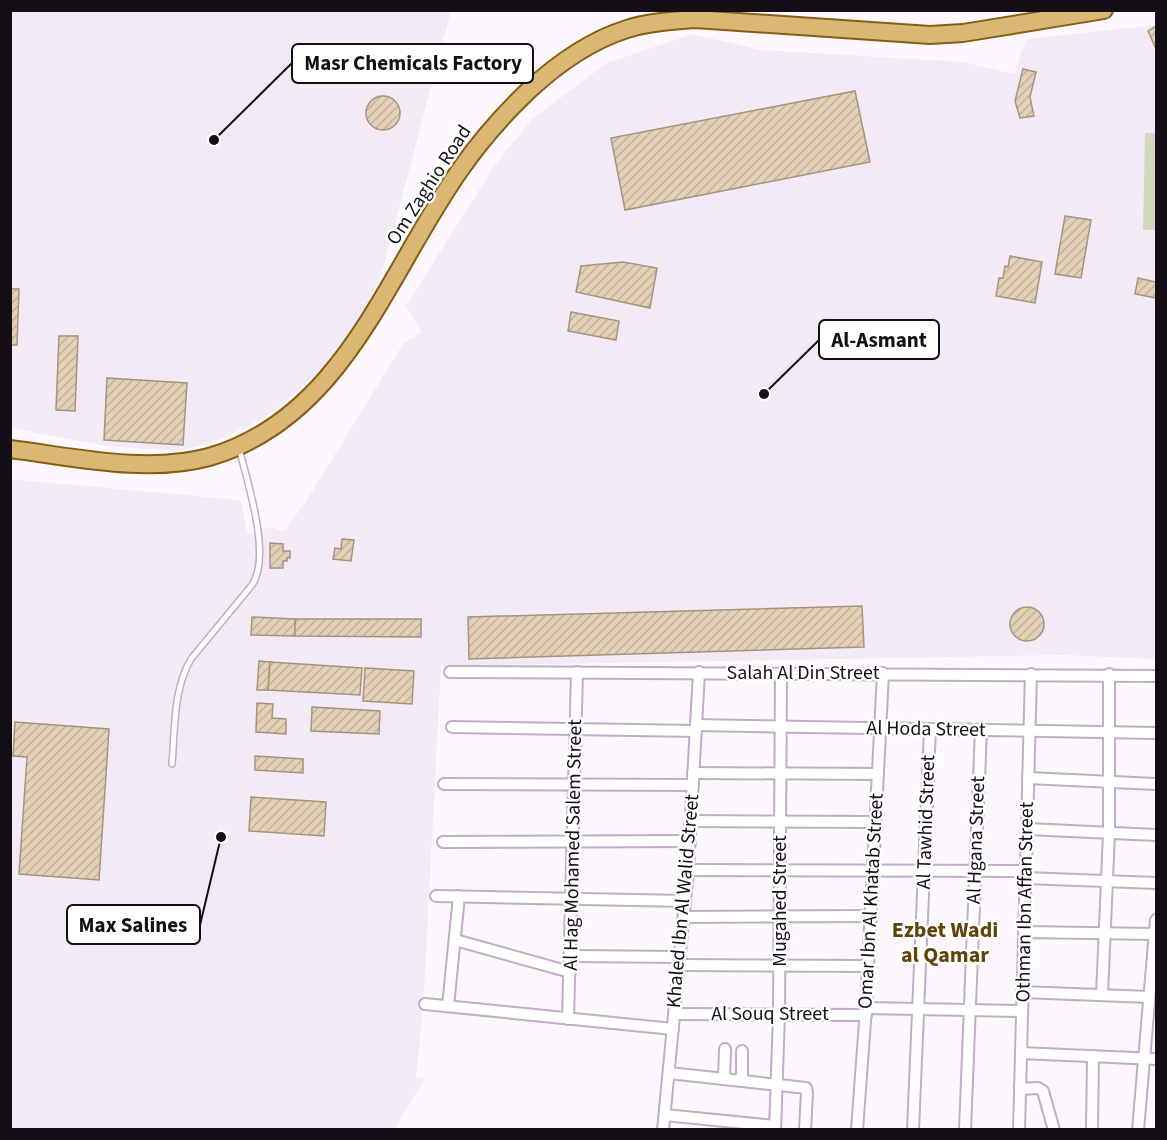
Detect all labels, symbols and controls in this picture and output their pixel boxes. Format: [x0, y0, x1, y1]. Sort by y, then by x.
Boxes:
callout: Masr Chemicals Factory [292, 44, 533, 83]
text: Masr Chemicals Factory [304, 48, 522, 78]
street label: Om Zaghio Road [380, 119, 478, 251]
callout: Al-Asmant [819, 320, 939, 359]
text: Al-Asmant [830, 325, 927, 355]
street label: Salah Al Din Street [726, 659, 880, 687]
street label: Al Hoda Street [866, 714, 986, 744]
street label: Al Hag Mohamed Salem Street [557, 719, 589, 971]
street label: Al Tawhid Street [910, 754, 942, 890]
street label: Al Hgana Street [960, 775, 992, 904]
street label: Omar Ibn Al Khatab Street [851, 792, 891, 1010]
street label: Khaled Ibn Al Walid Street [660, 793, 706, 1009]
street label: Othman Ibn Affan Street [1009, 801, 1041, 1003]
street label: Mugahed Street [766, 835, 794, 967]
callout: Max Salines [67, 905, 200, 944]
text: Max Salines [79, 910, 187, 940]
district label: Ezbet Wadi al Qamar [892, 914, 998, 971]
street label: Al Souq Street [711, 1000, 829, 1028]

